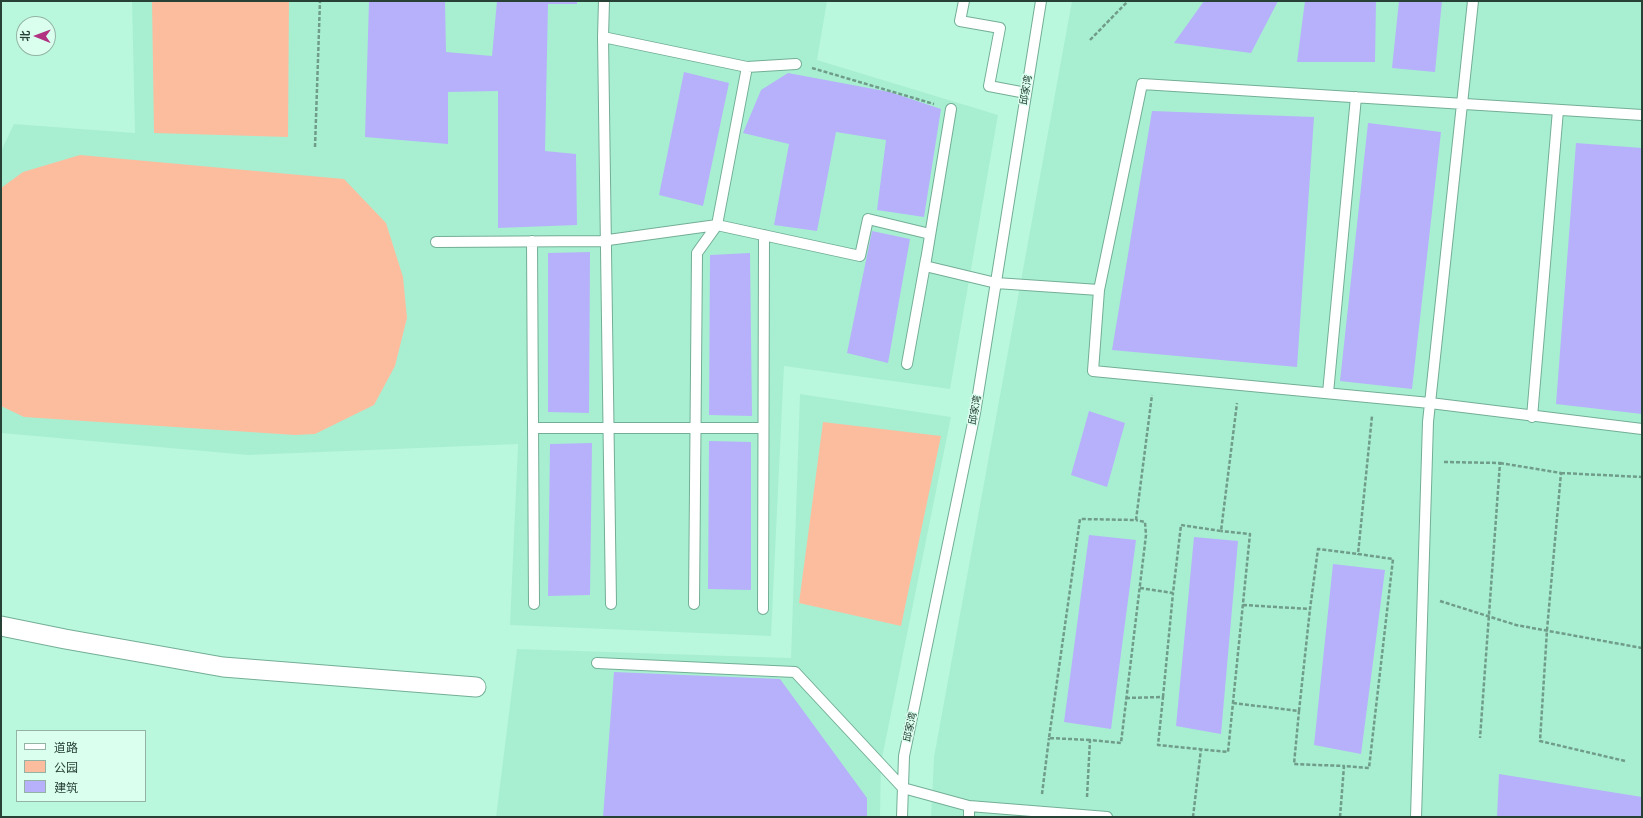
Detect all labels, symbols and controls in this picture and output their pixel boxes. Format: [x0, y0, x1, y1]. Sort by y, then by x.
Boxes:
north arrow [16, 16, 56, 56]
text: 北 [18, 30, 31, 41]
street label: 邱家湾 [1018, 74, 1034, 106]
street label: 邱家湾 [966, 394, 984, 426]
street label: 邱家湾 [901, 711, 919, 743]
legend [16, 730, 146, 802]
text: 道路 [54, 740, 78, 755]
text: 公园 [54, 760, 78, 775]
text: 建筑 [54, 780, 78, 795]

